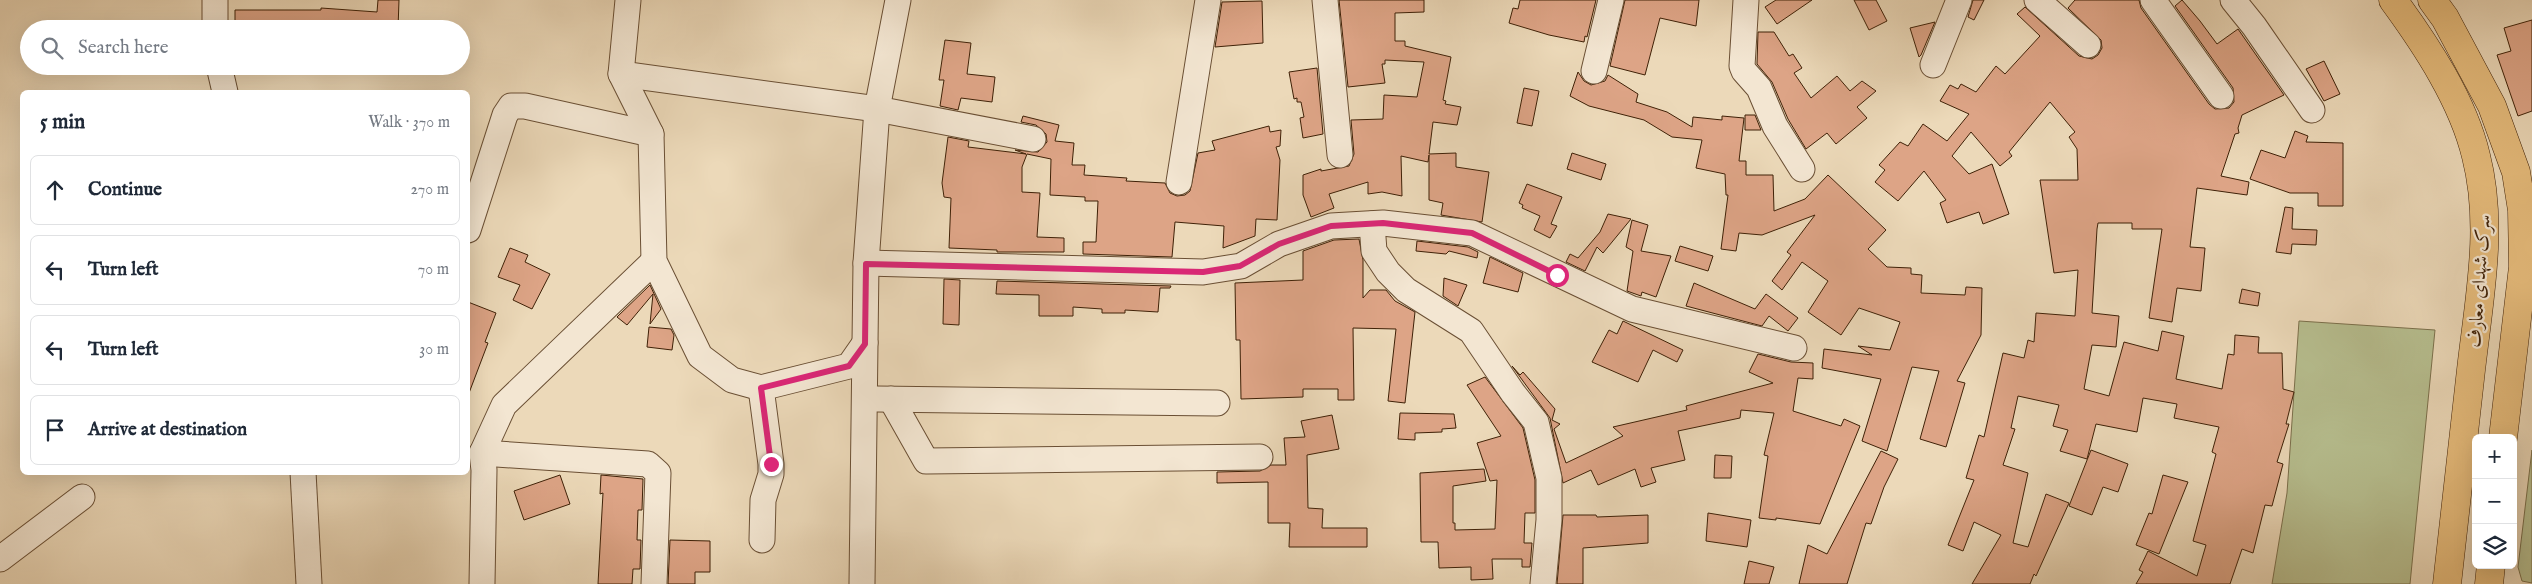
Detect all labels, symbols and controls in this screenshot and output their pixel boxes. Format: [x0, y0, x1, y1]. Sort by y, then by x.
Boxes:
search box [20, 20, 470, 75]
icon: search [38, 34, 66, 62]
text: Search here [78, 36, 169, 60]
text: 5 min [40, 109, 85, 136]
text: Walk · 370 m [368, 113, 450, 133]
icon: ahead [41, 176, 69, 204]
text: Continue [88, 178, 162, 202]
text: 270 m [410, 180, 449, 200]
street label: سرک شهدای معارف [2463, 214, 2497, 348]
icon: left [41, 256, 69, 284]
text: Turn left [88, 258, 159, 282]
text: 70 m [418, 260, 449, 280]
route start [1546, 264, 1569, 287]
icon: left [41, 336, 69, 364]
text: Turn left [88, 338, 159, 362]
text: 30 m [419, 340, 449, 360]
icon: arrive [41, 416, 69, 444]
text: Arrive at destination [88, 418, 247, 442]
map controls [2472, 434, 2517, 569]
button: + [2472, 434, 2517, 479]
route end [760, 453, 783, 476]
button: − [2472, 479, 2517, 524]
button: layers [2472, 524, 2517, 569]

